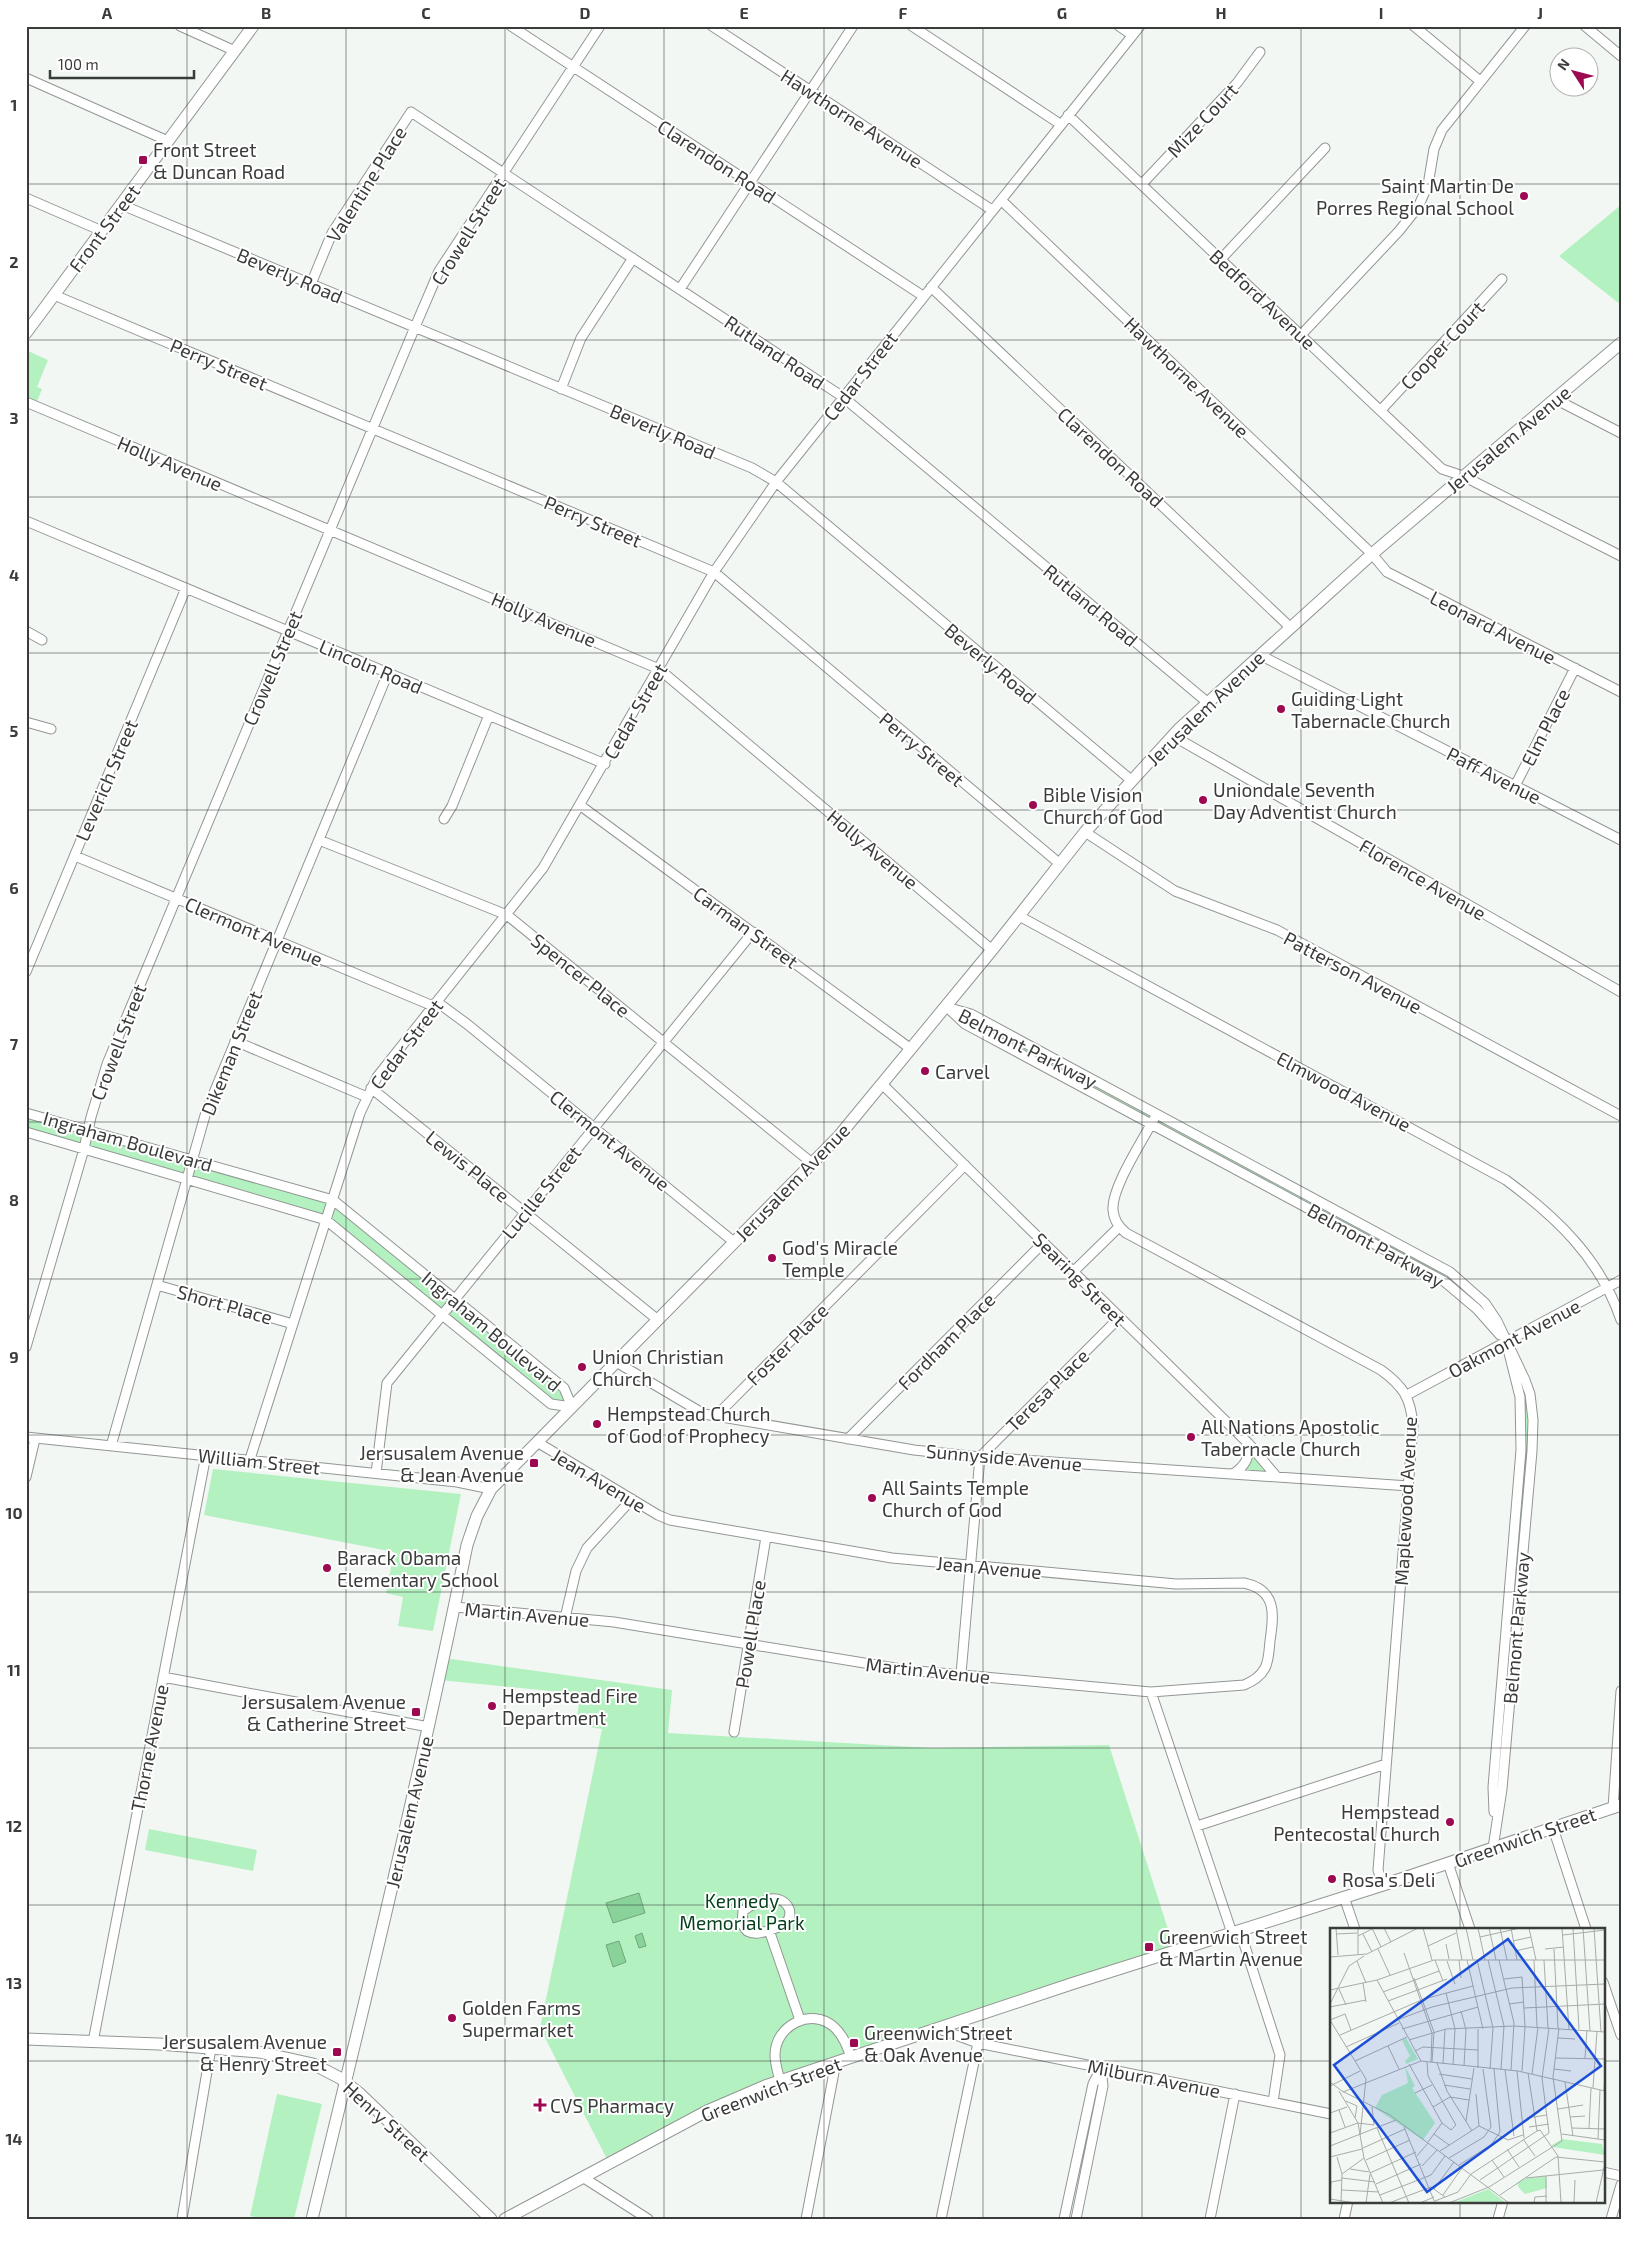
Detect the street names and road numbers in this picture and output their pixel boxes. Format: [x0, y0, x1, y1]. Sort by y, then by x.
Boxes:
street label: Hawthorne Avenue [777, 64, 927, 172]
street label: Mize Court [1162, 78, 1242, 162]
street label: Clarendon Road [654, 114, 780, 208]
street label: Valentine Place [321, 122, 411, 246]
street label: Crowell Street [426, 173, 510, 289]
street label: Front Street [64, 180, 144, 276]
street label: Beverly Road [234, 242, 346, 308]
street label: Bedford Avenue [1205, 244, 1321, 354]
street label: Cooper Court [1395, 296, 1489, 394]
street label: Rutland Road [721, 310, 829, 394]
street label: Hawthorne Avenue [1120, 312, 1254, 442]
street label: Cedar Street [818, 327, 902, 425]
street label: Perry Street [167, 333, 271, 395]
street label: Jerusalem Avenue [1441, 380, 1575, 498]
street label: Beverly Road [607, 398, 719, 464]
street label: Clarendon Road [1053, 402, 1169, 512]
street label: Holly Avenue [114, 431, 226, 495]
street label: Perry Street [541, 490, 645, 552]
street label: Rutland Road [1039, 559, 1143, 651]
street label: Leonard Avenue [1426, 585, 1560, 669]
street label: Holly Avenue [488, 587, 600, 651]
street label: Crowell Street [237, 607, 307, 729]
street label: Beverly Road [940, 618, 1042, 708]
street label: Lincoln Road [316, 634, 426, 698]
street label: Jerusalem Avenue [1141, 646, 1269, 770]
street label: Cedar Street [598, 659, 672, 763]
street label: Elm Place [1516, 684, 1574, 770]
street label: Perry Street [875, 707, 969, 791]
street label: Leverich Street [70, 716, 142, 844]
street label: Paff Avenue [1443, 741, 1545, 809]
street label: Holly Avenue [823, 804, 923, 894]
street label: Florence Avenue [1356, 834, 1490, 924]
street label: Carman Street [689, 881, 803, 973]
street label: Clermont Avenue [182, 892, 326, 970]
street label: Patterson Avenue [1280, 926, 1426, 1018]
street label: Spencer Place [527, 928, 635, 1022]
street label: Crowell Street [85, 981, 151, 1103]
street label: Dikeman Street [196, 987, 266, 1119]
street label: Cedar Street [365, 995, 447, 1093]
street label: Belmont Parkway [955, 1003, 1101, 1093]
street label: Elmwood Avenue [1273, 1046, 1415, 1136]
street label: Clermont Avenue [545, 1085, 675, 1195]
street label: Ingraham Boulevard [41, 1106, 215, 1176]
street label: Jerusalem Avenue [730, 1118, 854, 1246]
street label: Lewis Place [422, 1125, 514, 1207]
street label: Lucille Street [496, 1141, 586, 1243]
street label: Belmont Parkway [1304, 1198, 1448, 1292]
street label: Searing Street [1029, 1228, 1131, 1330]
street label: Ingraham Boulevard [418, 1266, 566, 1396]
street label: Short Place [175, 1279, 275, 1329]
street label: Fordham Place [893, 1288, 999, 1394]
street label: Oakmont Avenue [1444, 1294, 1584, 1382]
street label: Foster Place [741, 1298, 833, 1390]
street label: Teresa Place [1001, 1344, 1093, 1436]
street label: Maplewood Avenue [1389, 1416, 1421, 1586]
street label: Sunnyside Avenue [925, 1439, 1083, 1475]
street label: William Street [197, 1443, 321, 1479]
street label: Jean Avenue [548, 1443, 650, 1517]
street label: Jean Avenue [935, 1551, 1043, 1583]
street label: Belmont Parkway [1498, 1551, 1534, 1705]
street label: Powell Place [730, 1578, 770, 1690]
street label: Martin Avenue [464, 1597, 590, 1631]
street label: Martin Avenue [865, 1652, 991, 1688]
street label: Thorne Avenue [125, 1682, 173, 1814]
street label: Jerusalem Avenue [380, 1734, 438, 1890]
street label: Greenwich Street [1451, 1802, 1599, 1872]
street label: Greenwich Street [698, 2052, 844, 2126]
street label: Milburn Avenue [1086, 2054, 1222, 2102]
street label: Henry Street [339, 2076, 435, 2166]

